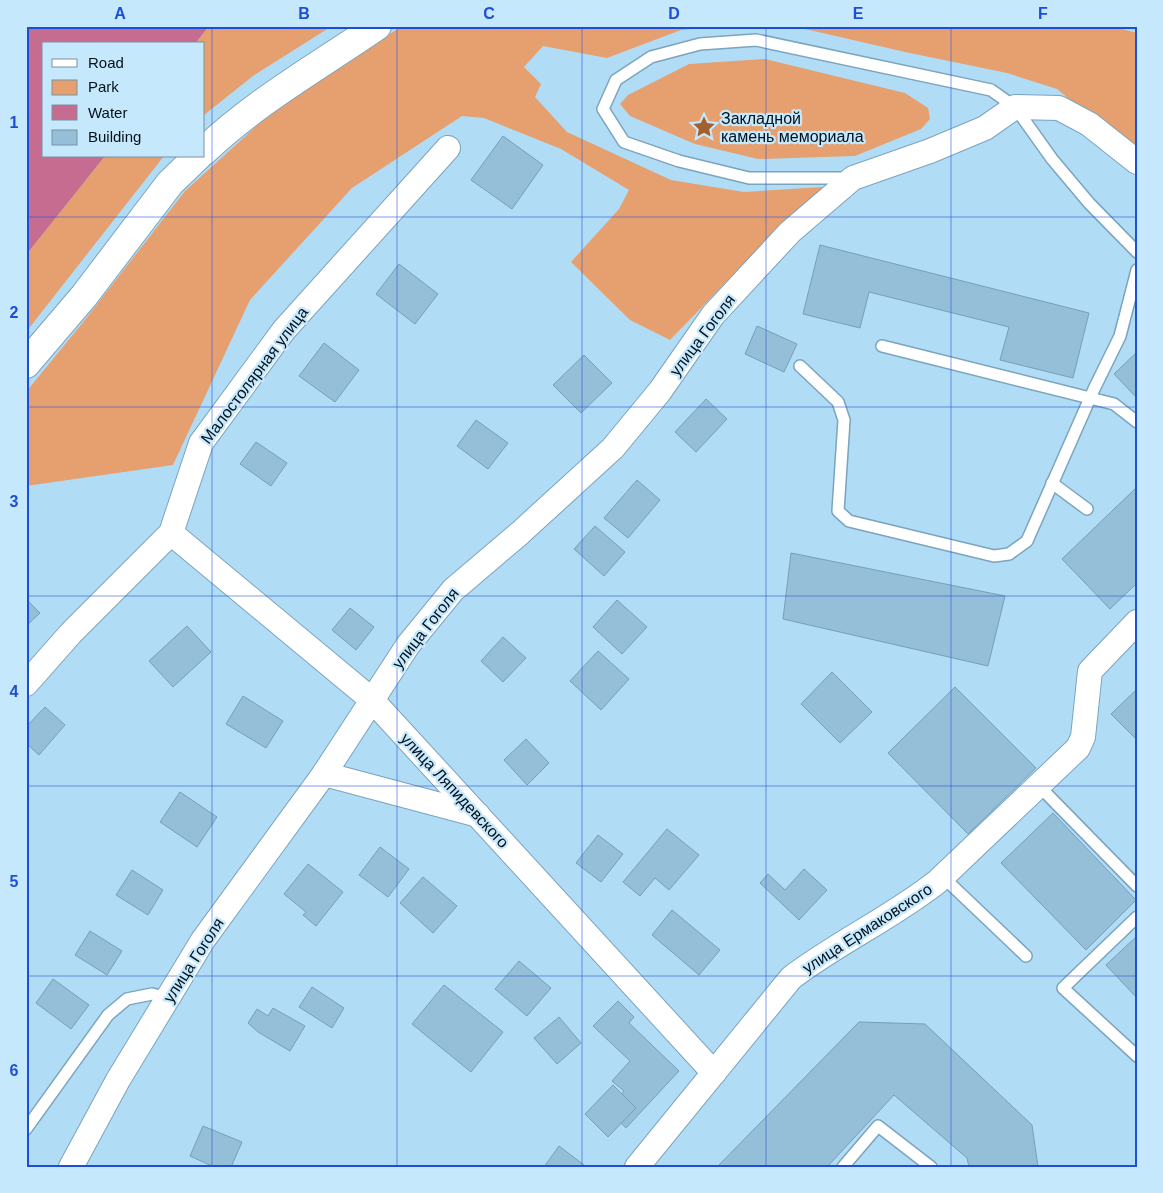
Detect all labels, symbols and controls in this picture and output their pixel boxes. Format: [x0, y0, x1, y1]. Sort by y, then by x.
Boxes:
text: A [114, 5, 126, 22]
text: B [298, 5, 310, 22]
text: C [483, 5, 495, 22]
text: D [668, 5, 680, 22]
text: E [853, 5, 864, 22]
text: F [1038, 5, 1048, 22]
legend [42, 42, 205, 158]
text: Road [88, 54, 124, 71]
text: Park [88, 78, 119, 95]
text: Water [88, 104, 127, 121]
place label: Закладной камень мемориала [721, 110, 864, 145]
text: 1 [10, 114, 19, 131]
place icon: Закладной камень мемориала [691, 114, 717, 140]
text: Building [88, 128, 141, 145]
street label: улица Гоголя [666, 291, 738, 379]
text: 2 [10, 304, 19, 321]
street label: Малостолярная улица [198, 304, 311, 447]
text: 3 [10, 493, 19, 510]
street label: улица Гоголя [389, 585, 462, 672]
text: 4 [10, 683, 19, 700]
street label: улица Ляпидевского [397, 730, 512, 851]
text: 5 [10, 873, 19, 890]
street label: улица Ермаковского [799, 880, 935, 977]
street label: улица Гоголя [160, 915, 227, 1006]
text: 6 [10, 1062, 19, 1079]

